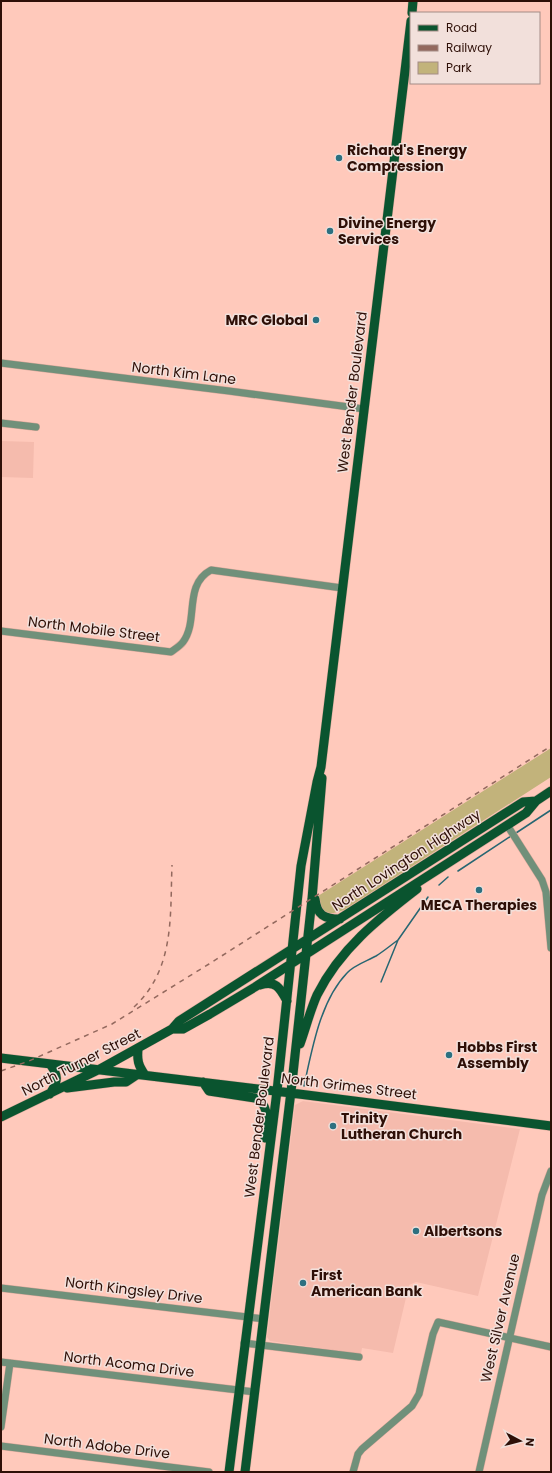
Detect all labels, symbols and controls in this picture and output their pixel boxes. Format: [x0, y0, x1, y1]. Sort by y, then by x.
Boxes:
legend [410, 12, 540, 84]
text: Road [446, 19, 477, 36]
text: Railway [446, 39, 492, 56]
text: Park [446, 59, 473, 76]
place label: Richard's Energy Compression [347, 140, 467, 176]
marker: Richard's Energy Compression [334, 153, 344, 163]
place label: Divine Energy Services [338, 213, 436, 249]
marker: Divine Energy Services [325, 226, 335, 236]
place label: MRC Global [226, 310, 308, 330]
street label: West Bender Boulevard [332, 310, 372, 474]
marker: MRC Global [311, 315, 321, 325]
street label: North Kim Lane [131, 357, 238, 389]
street label: North Mobile Street [27, 611, 161, 647]
street label: North Lovington Highway [328, 804, 484, 916]
marker: MECA Therapies [474, 885, 484, 895]
place label: MECA Therapies [421, 895, 537, 915]
street label: North Turner Street [18, 1023, 144, 1101]
street label: West Bender Boulevard [239, 1035, 279, 1199]
place label: Hobbs First Assembly [457, 1037, 538, 1073]
marker: Hobbs First Assembly [444, 1050, 454, 1060]
street label: North Grimes Street [280, 1068, 418, 1104]
place label: Trinity Lutheran Church [341, 1108, 462, 1144]
marker: Trinity Lutheran Church [328, 1121, 338, 1131]
place label: Albertsons [424, 1221, 502, 1241]
marker: Albertsons [411, 1226, 421, 1236]
street label: West Silver Avenue [475, 1251, 525, 1384]
place label: First American Bank [311, 1265, 422, 1301]
street label: North Kingsley Drive [64, 1272, 204, 1308]
marker: First American Bank [298, 1278, 308, 1288]
street label: North Acoma Drive [63, 1346, 196, 1382]
north arrow [500, 1421, 540, 1461]
street label: North Adobe Drive [43, 1428, 171, 1464]
text: N [521, 1437, 538, 1447]

